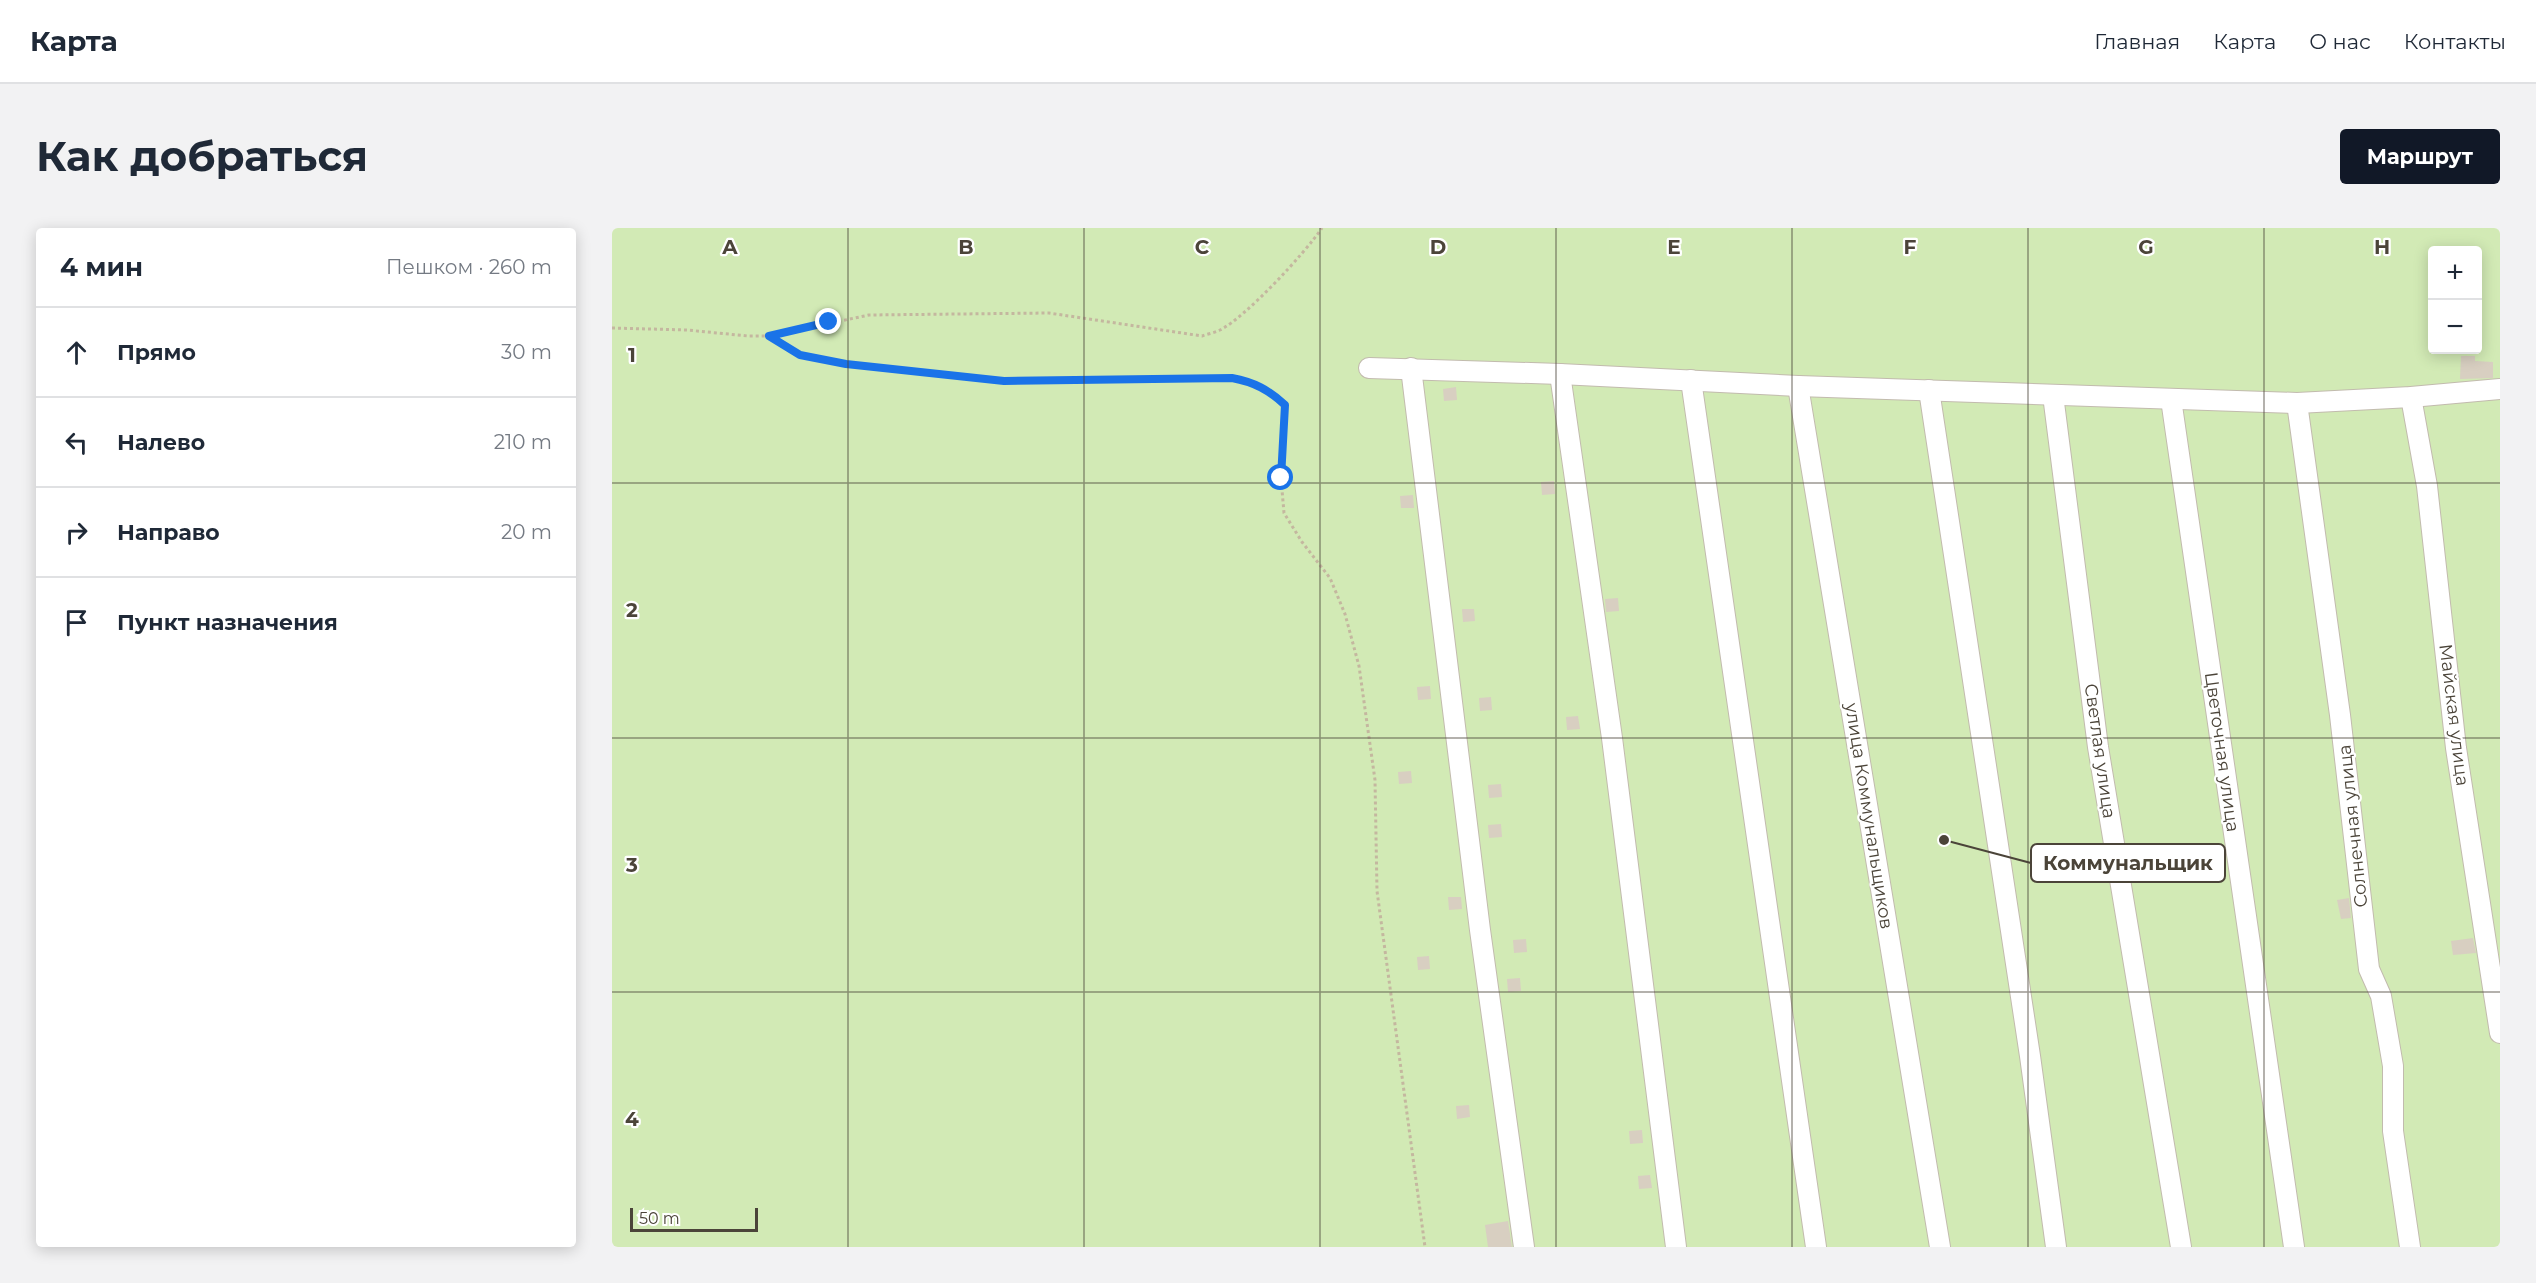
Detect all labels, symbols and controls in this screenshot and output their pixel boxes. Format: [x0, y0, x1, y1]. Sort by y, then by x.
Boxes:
text: Карта [30, 24, 118, 58]
text: Главная [2094, 29, 2180, 54]
text: Карта [2213, 29, 2276, 54]
text: О нас [2309, 29, 2371, 54]
text: Контакты [2404, 29, 2506, 54]
button: Маршрут [2340, 129, 2500, 184]
text: Как добраться [36, 130, 368, 182]
text: A [721, 235, 738, 259]
text: B [958, 235, 974, 259]
text: C [1195, 235, 1210, 259]
text: D [1430, 235, 1446, 259]
text: E [1667, 235, 1681, 259]
text: F [1904, 235, 1917, 259]
text: G [2138, 235, 2154, 259]
text: H [2374, 235, 2390, 259]
map controls [2428, 246, 2482, 354]
button: + [2428, 246, 2482, 300]
text: 4 мин [60, 251, 143, 283]
text: Пешком · 260 m [386, 255, 552, 279]
button: − [2428, 300, 2482, 354]
route end [815, 308, 841, 334]
icon: ahead [60, 336, 93, 369]
text: Прямо [117, 339, 196, 366]
text: 30 m [501, 340, 552, 364]
text: 1 [628, 343, 636, 367]
icon: left [60, 426, 93, 459]
text: Налево [117, 429, 205, 456]
text: 210 m [494, 430, 552, 454]
route start [1267, 464, 1293, 490]
icon: right [60, 516, 93, 549]
text: Направо [117, 519, 220, 546]
text: 20 m [501, 520, 552, 544]
text: 2 [626, 598, 638, 622]
icon: arrive [60, 606, 93, 639]
text: Пункт назначения [117, 609, 338, 636]
street label: Майская улица [2434, 643, 2474, 787]
street label: Цветочная улица [2200, 671, 2244, 833]
street label: Светлая улица [2080, 682, 2120, 820]
street label: улица Коммунальщиков [1840, 700, 1898, 931]
street label: Солнечная улица [2334, 743, 2372, 909]
callout: Коммунальщик [2031, 844, 2225, 882]
text: Коммунальщик [2043, 851, 2213, 875]
text: 3 [625, 853, 638, 877]
text: 4 [625, 1107, 639, 1131]
scale bar [630, 1205, 758, 1232]
text: 50 m [639, 1209, 680, 1228]

